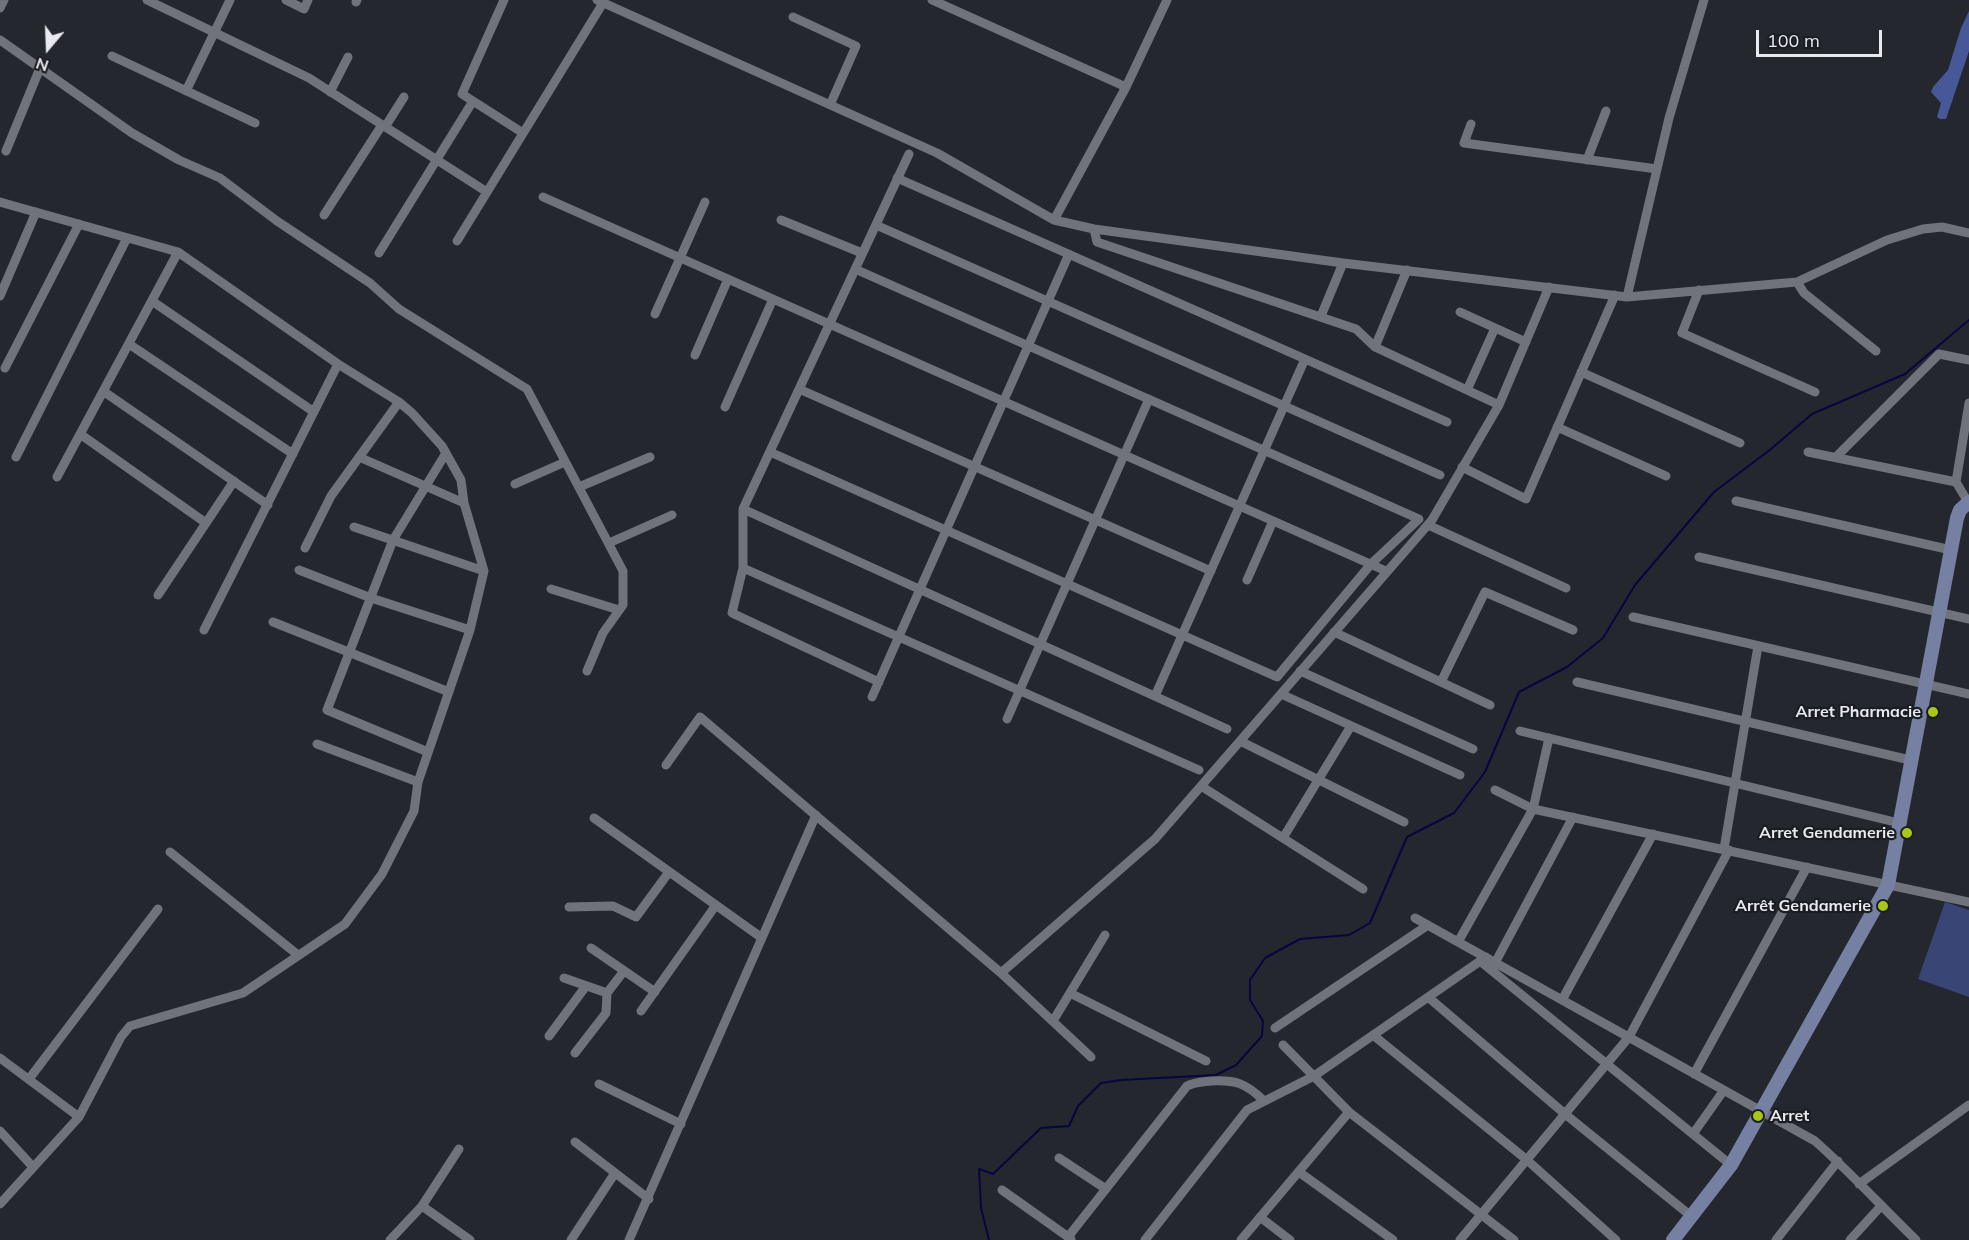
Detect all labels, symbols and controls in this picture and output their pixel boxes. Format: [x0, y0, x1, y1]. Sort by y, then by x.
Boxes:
north arrow [18, 18, 78, 78]
scale bar [1759, 18, 1885, 56]
text: 100 m [1767, 29, 1820, 52]
text: N [33, 54, 51, 76]
place label: Arret Pharmacie [1796, 702, 1921, 722]
marker: Arret Pharmacie [1926, 705, 1940, 719]
place label: Arret Gendamerie [1759, 823, 1895, 843]
marker: Arret Gendamerie [1900, 826, 1914, 840]
place label: Arrêt Gendamerie [1735, 896, 1871, 916]
marker: Arrêt Gendamerie [1876, 899, 1890, 913]
place label: Arret [1770, 1106, 1809, 1126]
marker: Arret [1751, 1109, 1765, 1123]

